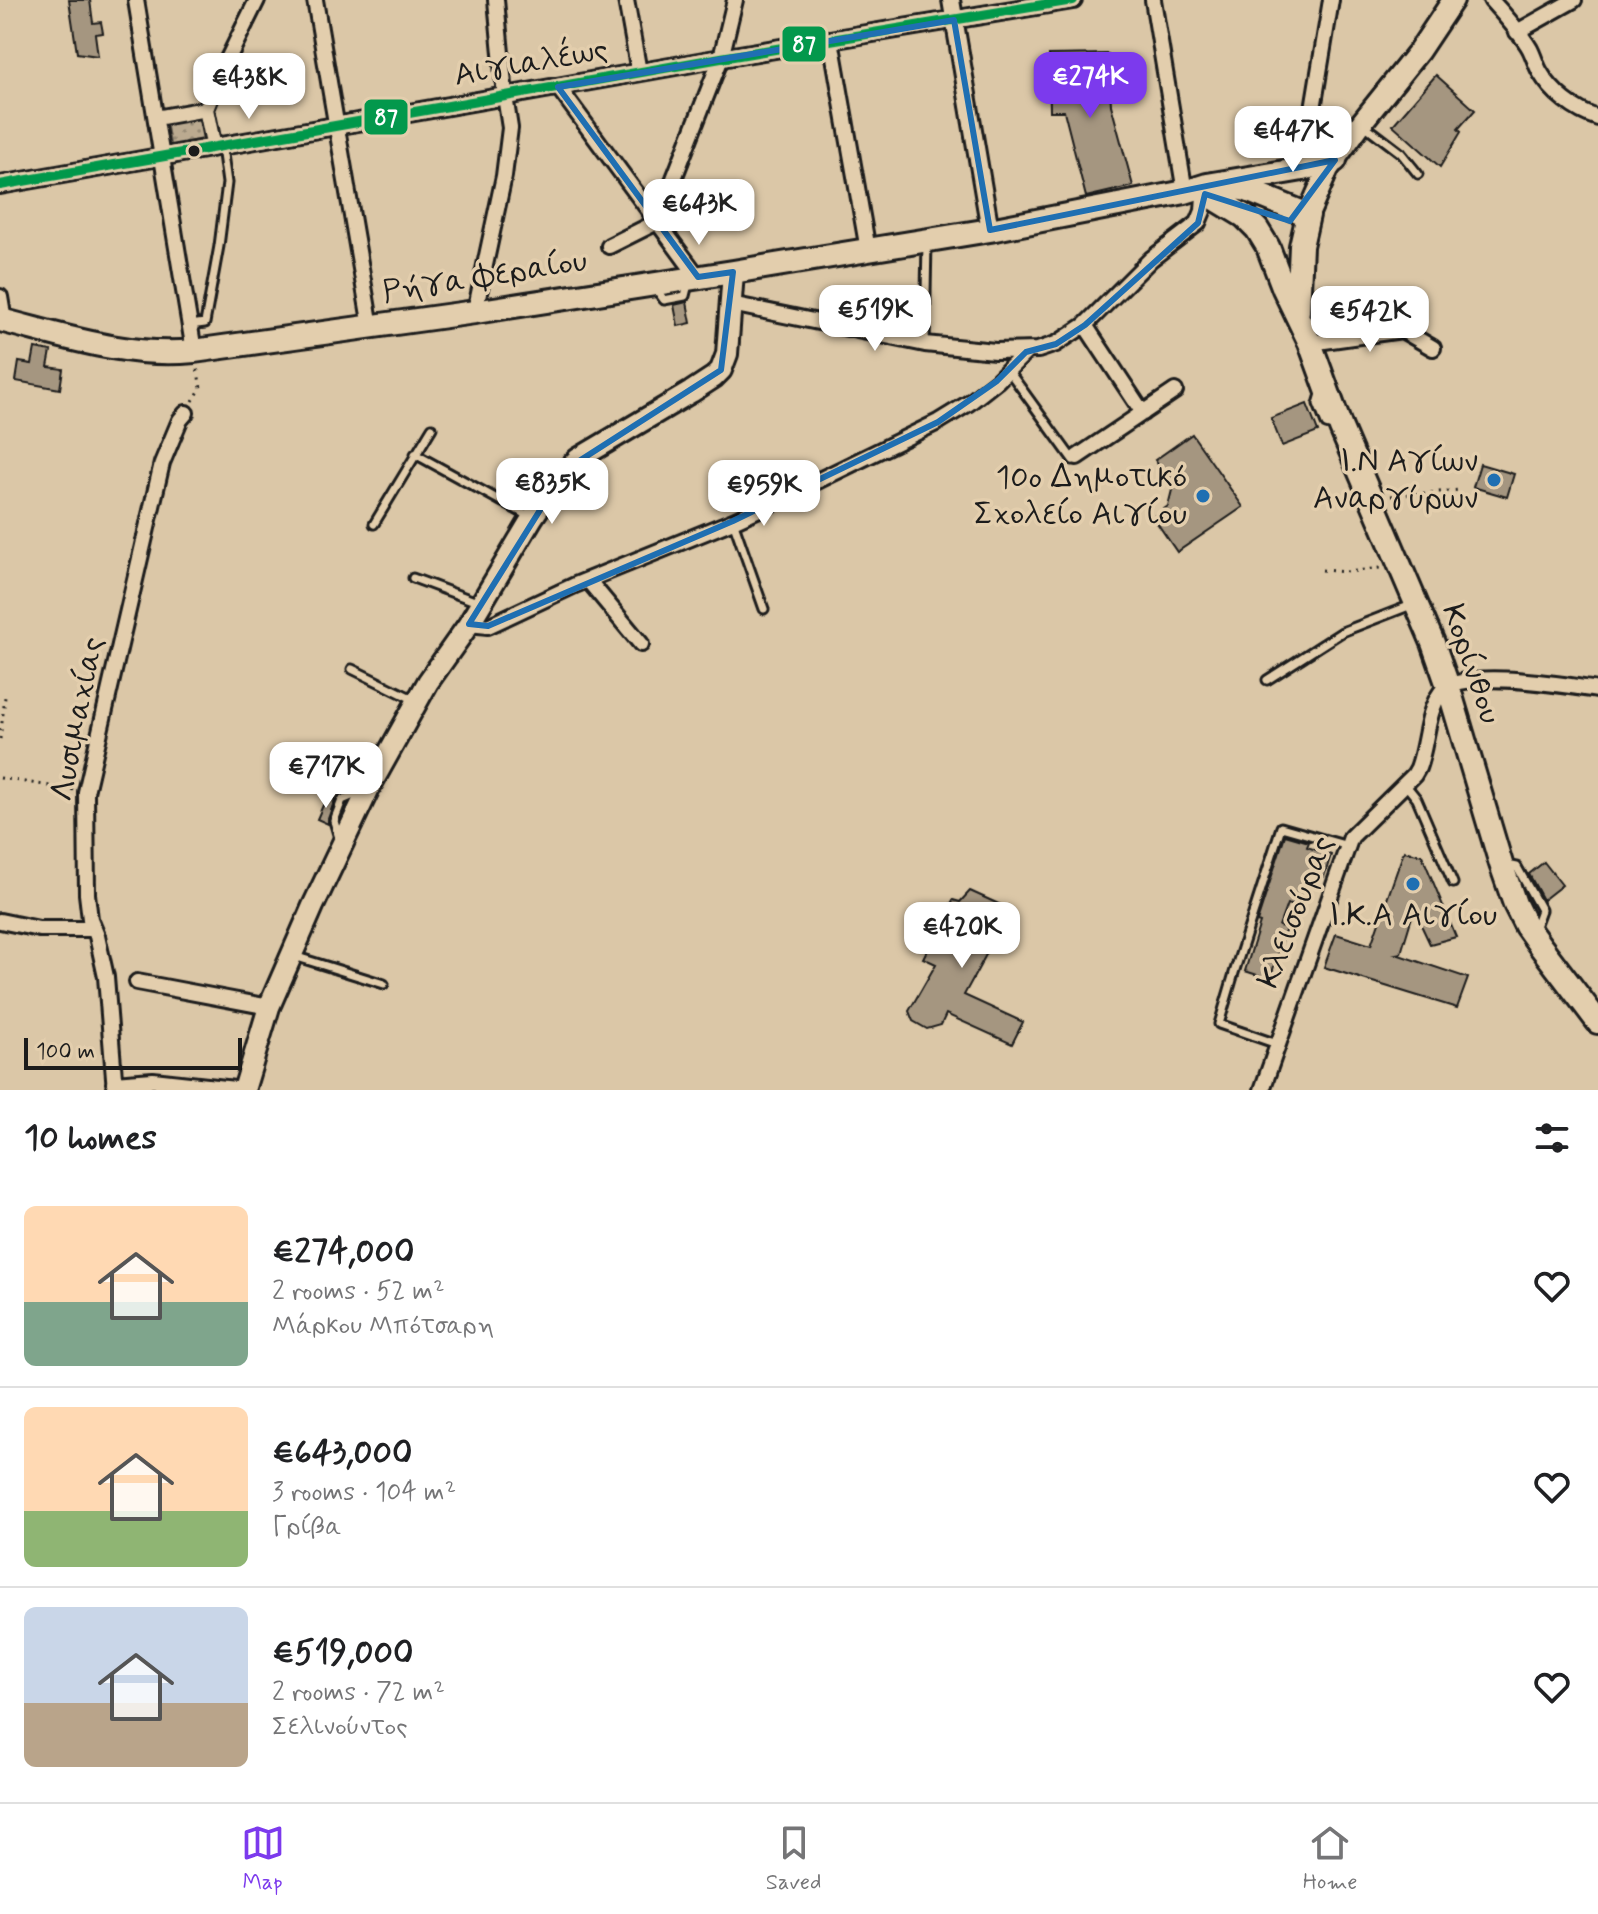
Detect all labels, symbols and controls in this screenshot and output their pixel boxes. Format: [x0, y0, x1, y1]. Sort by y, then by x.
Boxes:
line badge: 87 [781, 25, 827, 63]
street label: Αιγιαλέως [451, 28, 611, 97]
text: 87 [792, 32, 816, 60]
pin: €274K [1034, 52, 1146, 120]
pin: €438K [193, 53, 305, 121]
text: €274K [1052, 61, 1128, 95]
text: €438K [211, 62, 287, 96]
line badge: 87 [363, 98, 409, 136]
text: 87 [374, 105, 398, 133]
pin: €447K [1237, 106, 1349, 174]
text: €447K [1253, 115, 1333, 149]
unlabelled marker [186, 143, 202, 159]
pin: €643K [643, 179, 755, 247]
text: €643K [661, 188, 737, 222]
street label: Ρήγα Φεραίου [380, 240, 590, 314]
pin: €519K [819, 285, 931, 353]
pin: €542K [1314, 286, 1426, 354]
text: €519K [837, 294, 913, 328]
text: €542K [1329, 295, 1411, 329]
place label: Ι.Ν Αγίων Αναργύρων [1313, 441, 1478, 520]
place label: 10o Δημοτικό Σχολείο Αιγίου [974, 457, 1187, 536]
pin: €835K [496, 458, 608, 526]
pin: €959K [708, 460, 820, 528]
text: €835K [514, 467, 590, 501]
text: €959K [726, 469, 802, 503]
marker: Ι.Ν Αγίων Αναργύρων [1485, 471, 1503, 489]
marker: 10o Δημοτικό Σχολείο Αιγίου [1194, 487, 1212, 505]
street label: Κορίνθου [1431, 599, 1511, 729]
street label: Λυσιμαχίας [42, 633, 114, 805]
pin: €717K [270, 742, 382, 810]
text: €717K [288, 751, 364, 785]
street label: Κλεισούρας [1248, 830, 1344, 994]
marker: Ι.Κ.Α Αιγίου [1404, 875, 1422, 893]
place label: Ι.Κ.Α Αιγίου [1329, 895, 1497, 937]
pin: €420K [906, 902, 1018, 970]
text: €420K [922, 911, 1002, 945]
scale bar [24, 1034, 242, 1070]
text: 100 m [36, 1038, 95, 1066]
text: 10 homes [24, 1116, 157, 1161]
icon: filters [1530, 1116, 1574, 1160]
text: €274,000 [272, 1230, 414, 1275]
icon: home [88, 1238, 184, 1334]
icon: heart [1530, 1264, 1574, 1308]
text: 2 rooms · 52 m² [272, 1275, 444, 1309]
text: Μάρκου Μπότσαρη [272, 1309, 494, 1343]
text: €643,000 [272, 1431, 413, 1476]
icon: home [88, 1439, 184, 1535]
icon: heart [1530, 1465, 1574, 1509]
text: 3 rooms · 104 m² [272, 1476, 456, 1510]
text: Γρίβα [272, 1510, 342, 1544]
text: €519,000 [272, 1631, 413, 1676]
icon: home [88, 1639, 184, 1735]
icon: heart [1530, 1665, 1574, 1709]
text: 2 rooms · 72 m² [272, 1676, 445, 1710]
text: Σελινούντος [272, 1710, 408, 1744]
tab: Map [241, 1821, 285, 1897]
tab: Saved [766, 1821, 821, 1897]
tab: Home [1303, 1821, 1357, 1897]

